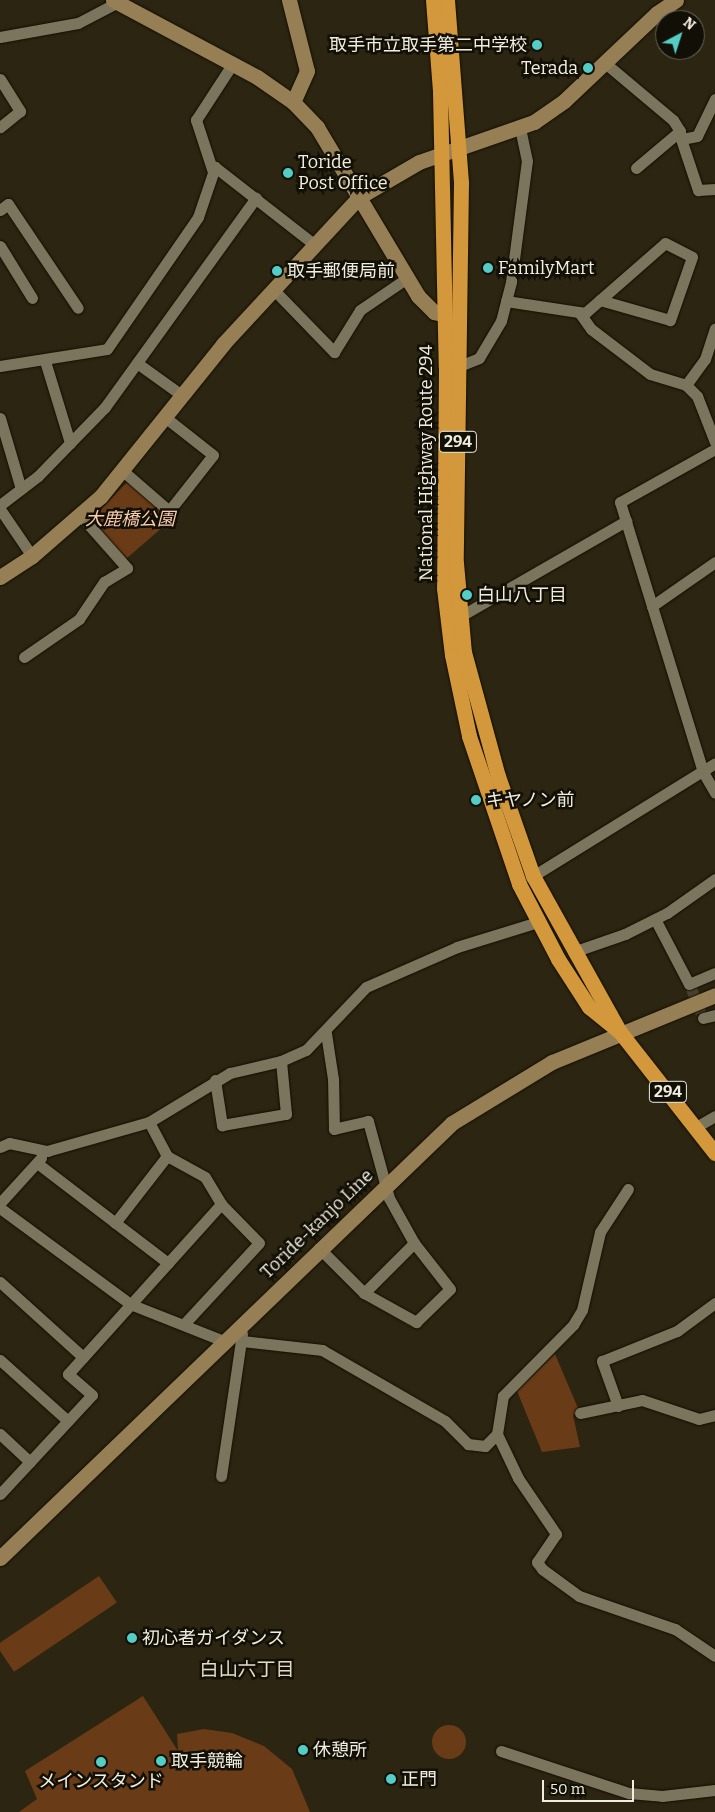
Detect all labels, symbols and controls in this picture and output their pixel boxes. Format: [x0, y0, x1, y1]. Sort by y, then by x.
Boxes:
north arrow [655, 10, 705, 60]
text: N [680, 14, 699, 34]
place label: 取手市立取手第二中学校 [329, 34, 527, 56]
marker: 取手市立取手第二中学校 [531, 39, 543, 51]
place label: Terada [521, 57, 578, 79]
marker: Terada [582, 62, 594, 74]
place label: Toride Post Office [298, 152, 388, 194]
marker: Toride Post Office [282, 167, 294, 179]
place label: FamilyMart [498, 257, 594, 279]
place label: 取手郵便局前 [287, 260, 395, 282]
marker: FamilyMart [482, 262, 494, 274]
marker: 取手郵便局前 [271, 265, 283, 277]
street label: National Highway Route 294 [415, 345, 437, 581]
road number: 294 [438, 428, 478, 456]
park label: 大鹿橋公園 [85, 508, 175, 530]
place label: 白山八丁目 [477, 584, 567, 606]
marker: 白山八丁目 [461, 589, 473, 601]
place label: キヤノン前 [486, 789, 576, 811]
marker: キヤノン前 [470, 794, 482, 806]
road number: 294 [648, 1078, 688, 1106]
street label: Toride-kanjo Line [256, 1165, 378, 1283]
place label: 初心者ガイダンス [142, 1627, 286, 1649]
marker: 初心者ガイダンス [126, 1632, 138, 1644]
district label: 白山六丁目 [200, 1659, 294, 1681]
place label: 休憩所 [313, 1739, 367, 1761]
marker: 休憩所 [297, 1744, 309, 1756]
place label: 取手競輪 [171, 1750, 243, 1772]
marker: 取手競輪 [155, 1755, 167, 1767]
marker: メインスタンド [95, 1756, 107, 1768]
place label: 正門 [401, 1768, 437, 1790]
place label: メインスタンド [38, 1770, 164, 1792]
scale bar [545, 1770, 638, 1802]
marker: 正門 [385, 1773, 397, 1785]
text: 50 m [550, 1780, 585, 1798]

